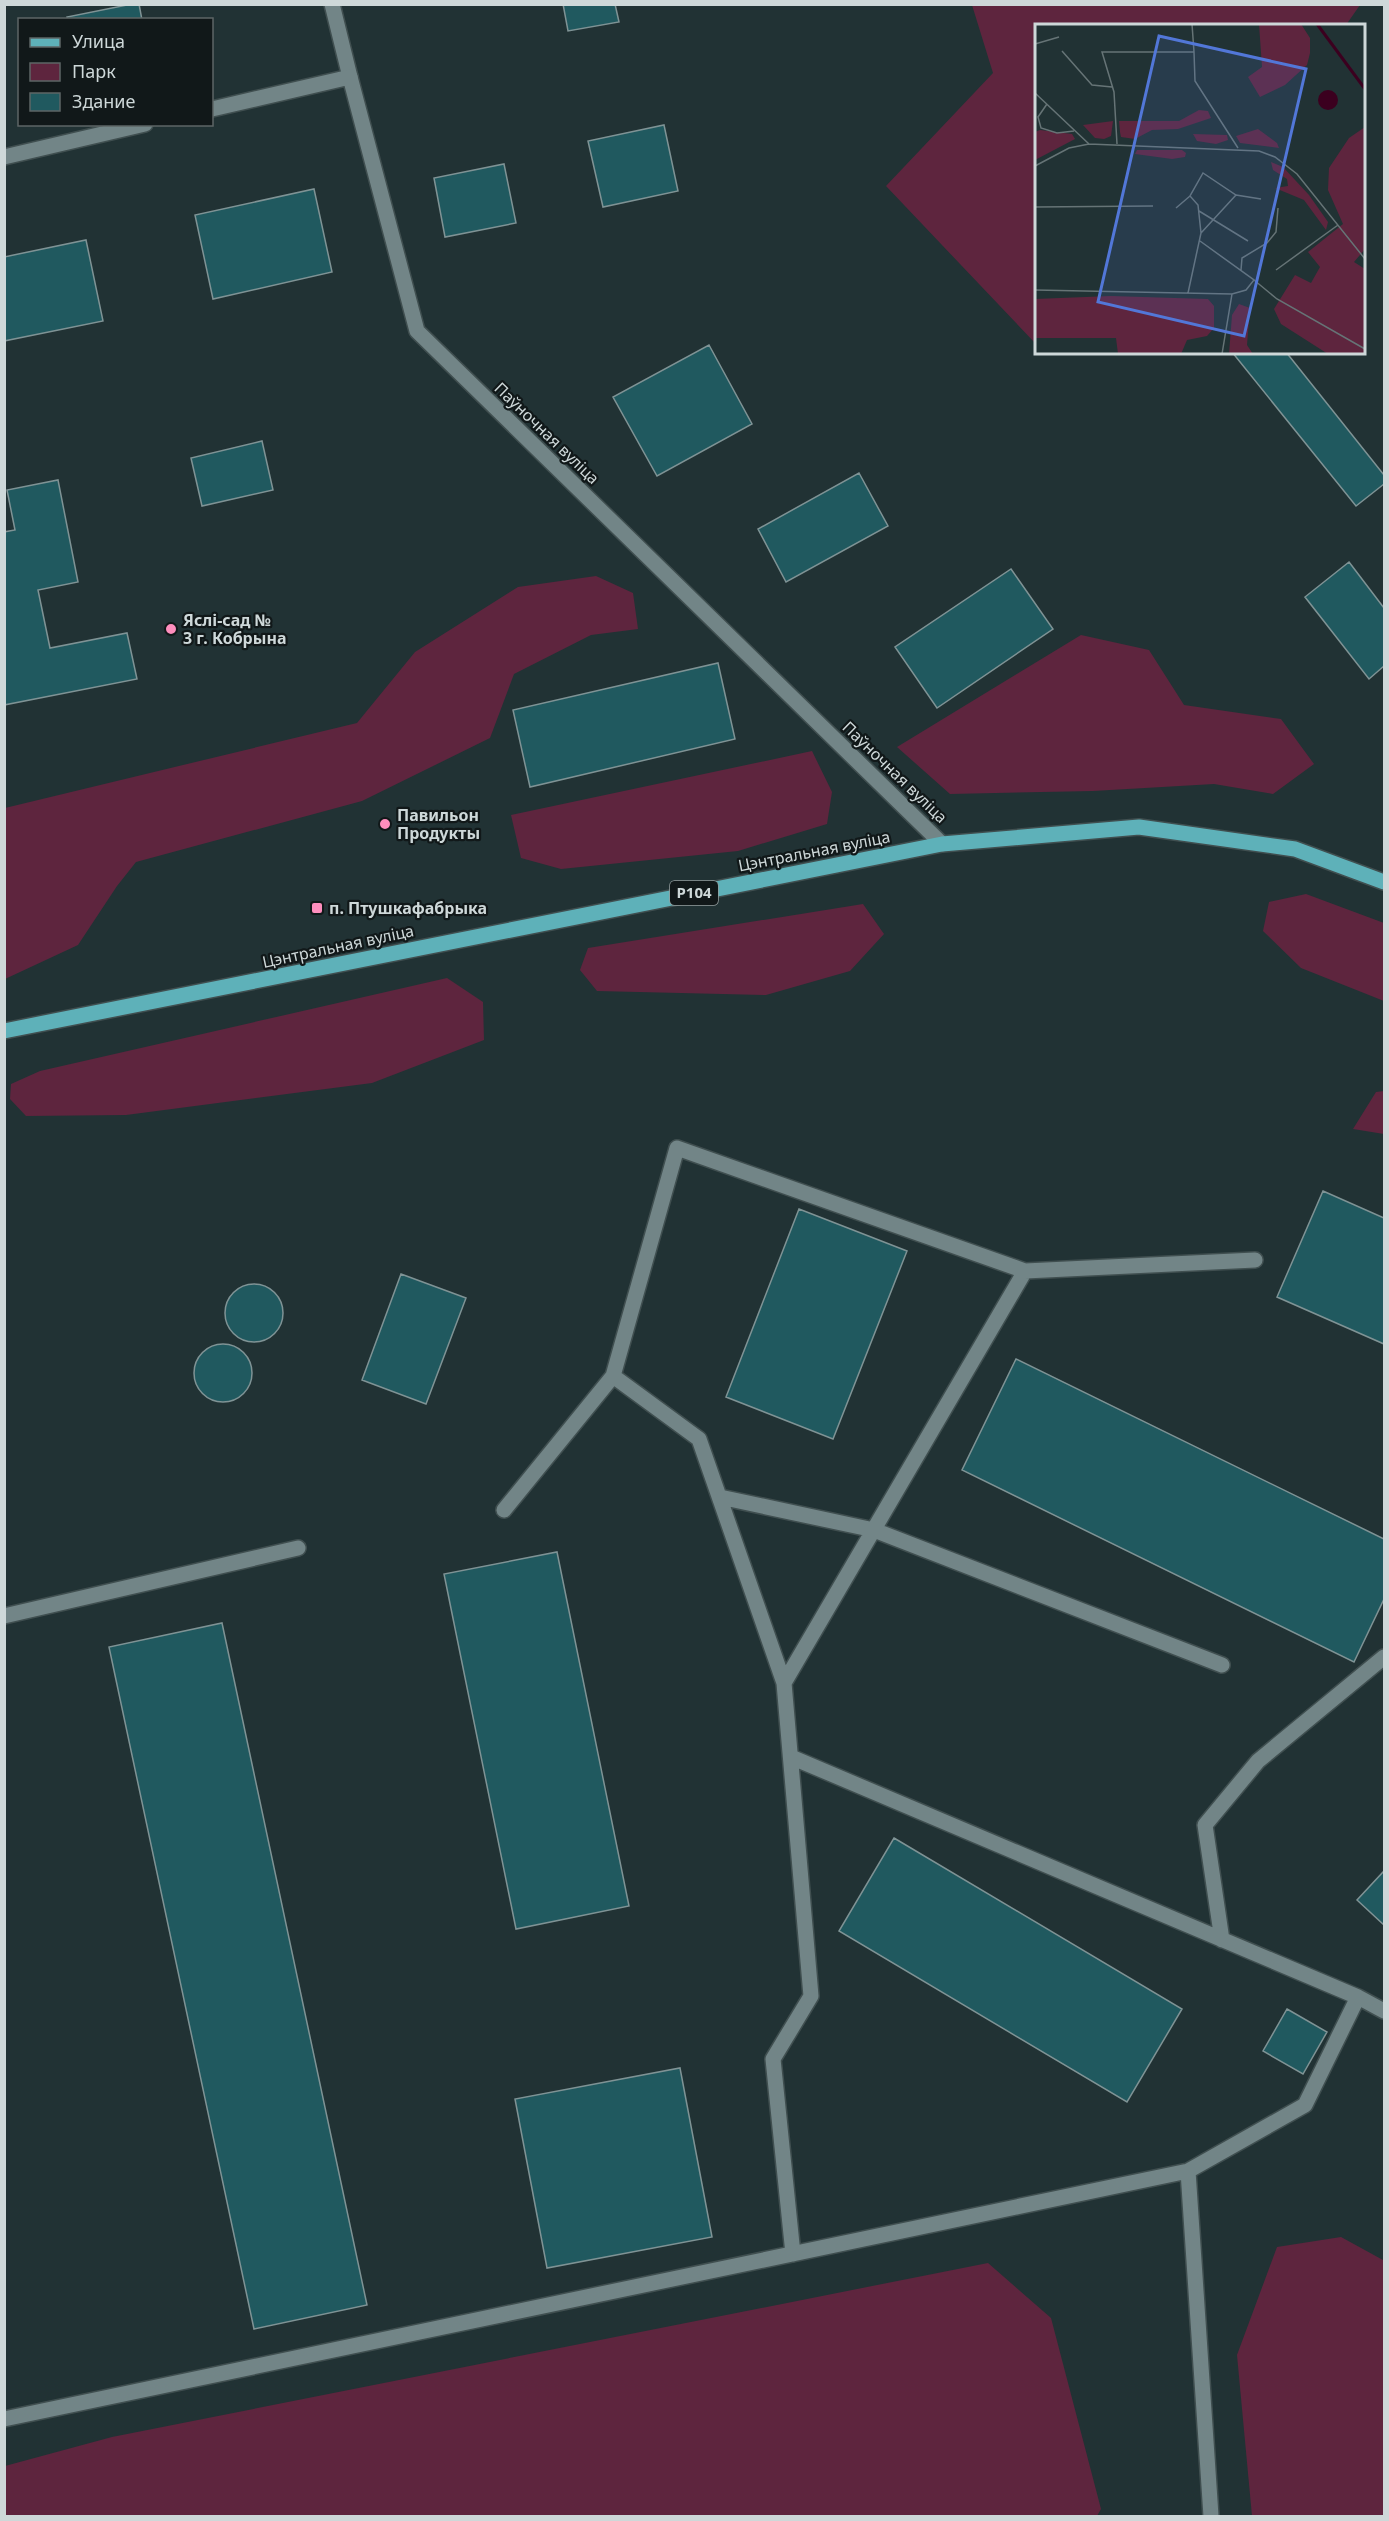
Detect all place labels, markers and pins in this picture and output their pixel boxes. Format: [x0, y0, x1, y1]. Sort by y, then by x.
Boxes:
place label: Яслі-сад № 3 г. Кобрына [183, 609, 286, 649]
marker: Яслі-сад № 3 г. Кобрына [164, 622, 178, 636]
place label: Павильон Продукты [397, 804, 480, 844]
marker: Павильон Продукты [378, 817, 392, 831]
place label: п. Птушкафабрыка [329, 897, 487, 919]
marker: п. Птушкафабрыка [310, 901, 324, 915]

